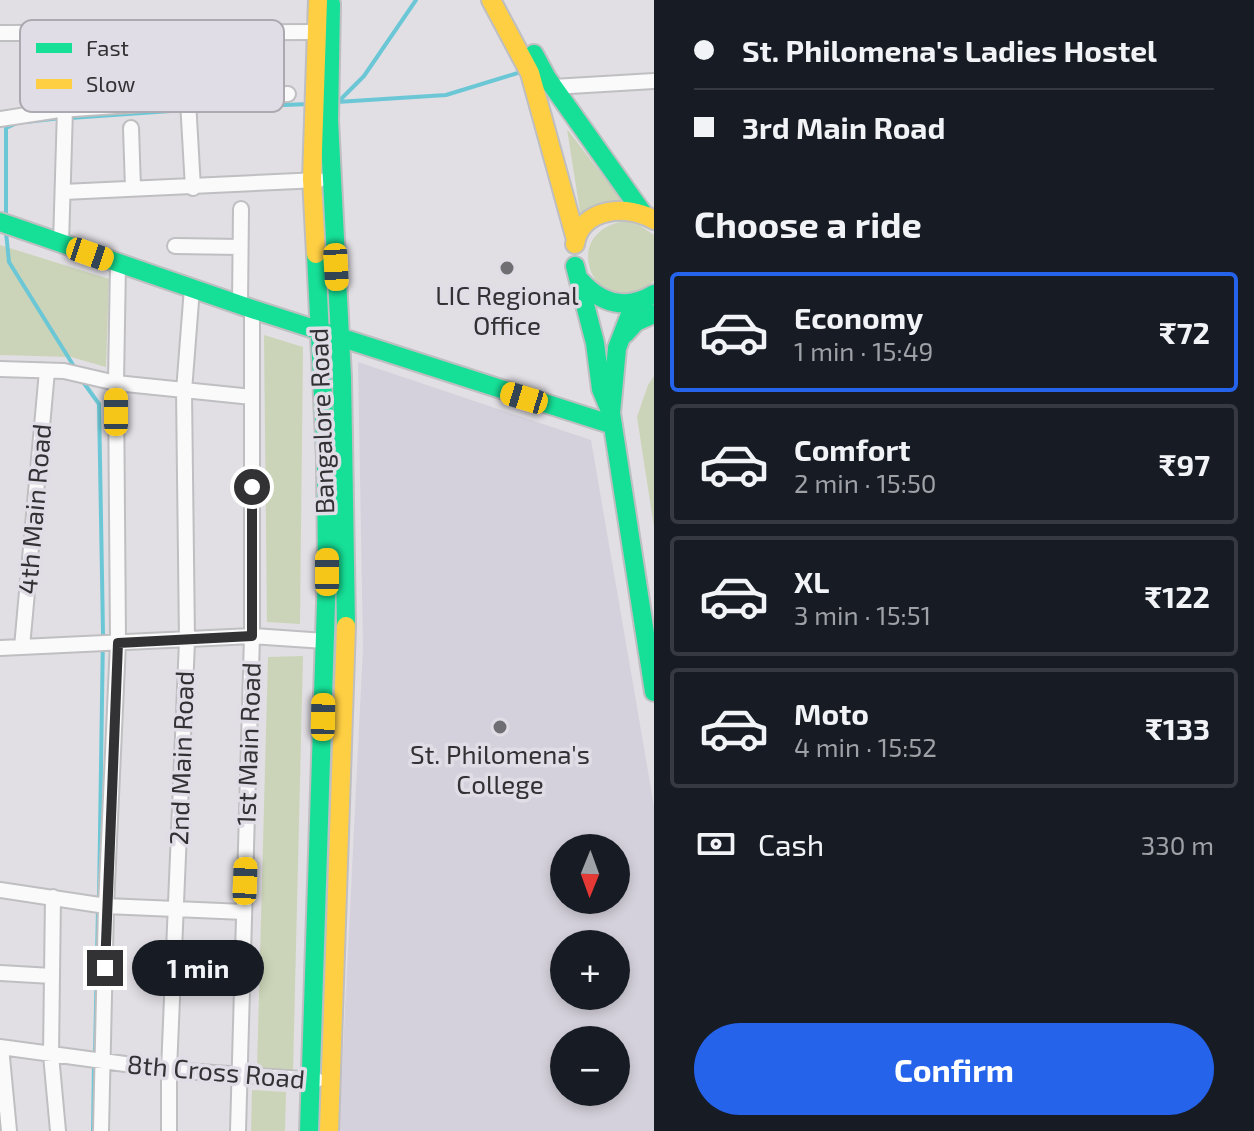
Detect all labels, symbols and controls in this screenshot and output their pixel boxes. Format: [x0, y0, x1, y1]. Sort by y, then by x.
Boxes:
legend [20, 20, 284, 112]
text: St. Philomena's Ladies Hostel [742, 32, 1157, 68]
text: Fast [86, 34, 129, 60]
text: Slow [86, 70, 135, 96]
text: 3rd Main Road [742, 109, 945, 145]
text: Choose a ride [694, 202, 922, 245]
car [63, 235, 117, 273]
car [323, 242, 349, 292]
marker: LIC Regional Office [498, 259, 516, 277]
place label: LIC Regional Office [435, 279, 579, 340]
icon: car [698, 296, 770, 368]
text: Economy [794, 299, 923, 335]
text: ₹72 [1159, 314, 1210, 350]
street label: Bangalore Road [302, 327, 339, 515]
text: 1 min · 15:49 [794, 335, 934, 366]
car [498, 380, 550, 416]
car [104, 388, 128, 436]
street label: 4th Main Road [11, 422, 56, 595]
icon: car [698, 428, 770, 500]
text: Comfort [794, 431, 911, 467]
text: ₹97 [1159, 446, 1210, 482]
text: 2 min · 15:50 [794, 467, 937, 498]
route start [234, 469, 270, 505]
car [315, 548, 339, 596]
icon: car [698, 560, 770, 632]
text: XL [794, 563, 829, 599]
text: ₹122 [1144, 578, 1210, 614]
text: 3 min · 15:51 [794, 599, 931, 630]
street label: 1st Main Road [229, 662, 266, 826]
street label: 2nd Main Road [162, 670, 199, 846]
icon: car [698, 692, 770, 764]
car [311, 693, 335, 741]
text: Moto [794, 695, 869, 731]
text: ₹133 [1145, 710, 1210, 746]
marker: St. Philomena's College [491, 718, 509, 736]
text: 4 min · 15:52 [794, 731, 937, 762]
place label: St. Philomena's College [410, 738, 590, 799]
icon: cash [694, 822, 738, 866]
text: Cash [758, 826, 824, 862]
text: 330 m [1141, 829, 1214, 860]
north arrow [550, 834, 630, 914]
map controls [550, 834, 630, 1106]
car [232, 857, 258, 905]
button: + [550, 930, 630, 1010]
callout: 1 min [133, 940, 265, 996]
route end [87, 950, 123, 986]
text: 1 min [167, 952, 229, 983]
button: Confirm [694, 1023, 1214, 1115]
button: − [550, 1026, 630, 1106]
street label: 8th Cross Road [126, 1047, 306, 1094]

